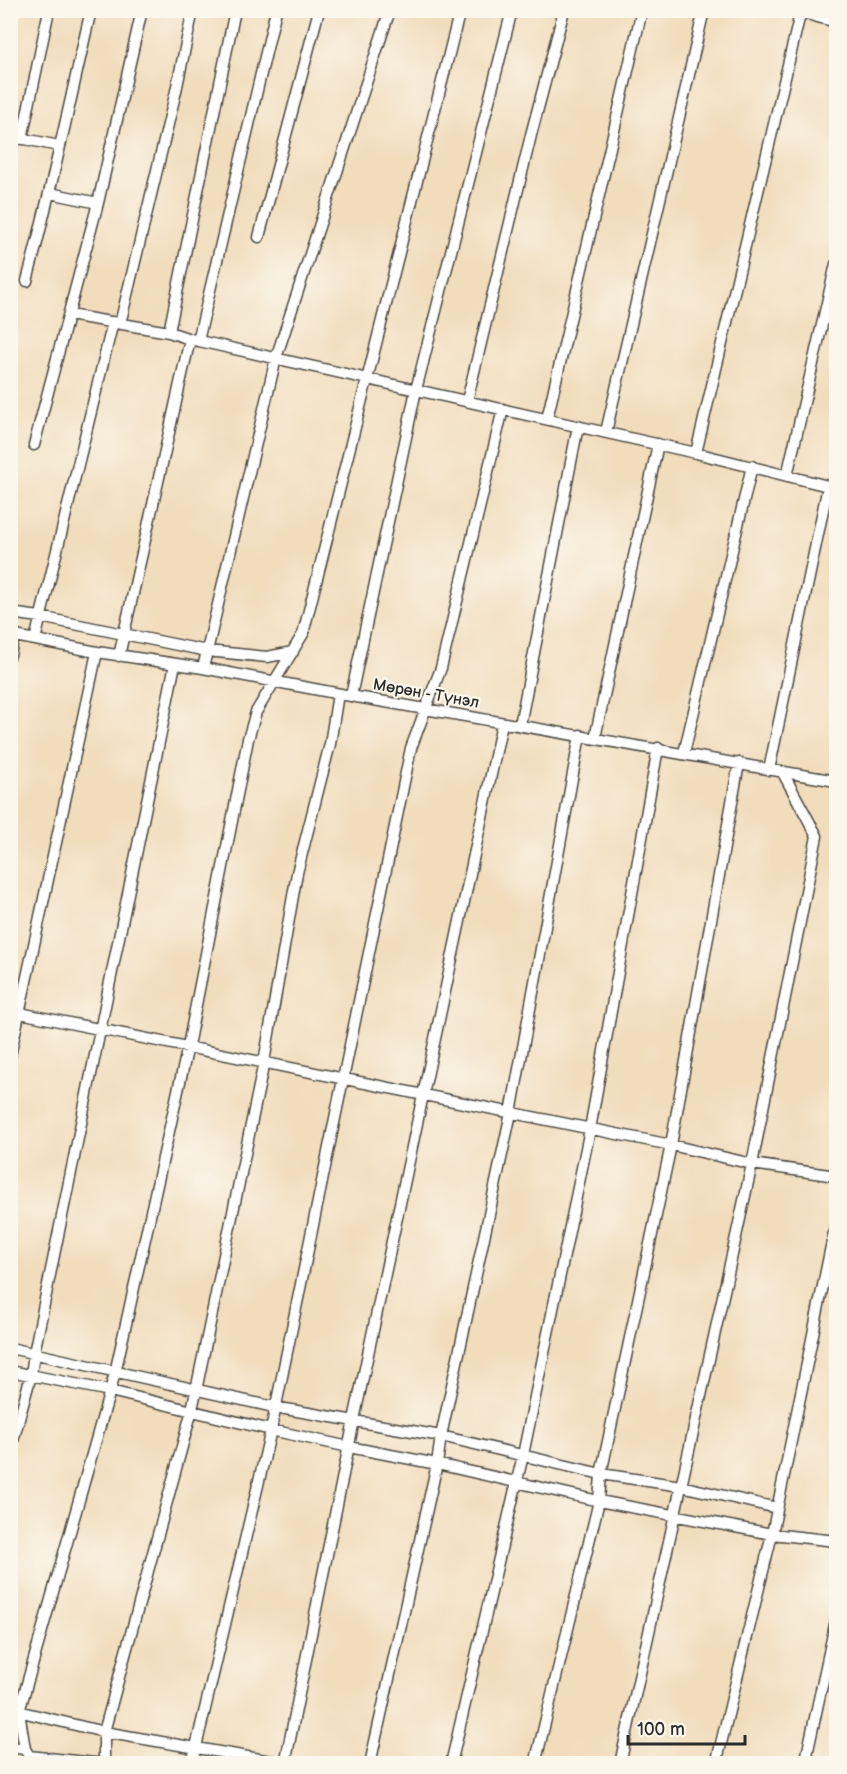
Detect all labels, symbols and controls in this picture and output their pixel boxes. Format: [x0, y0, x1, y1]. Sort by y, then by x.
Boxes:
street label: Мөрөн - Түнэл [371, 675, 481, 713]
scale bar [628, 1708, 745, 1746]
text: 100 m [637, 1719, 685, 1740]

